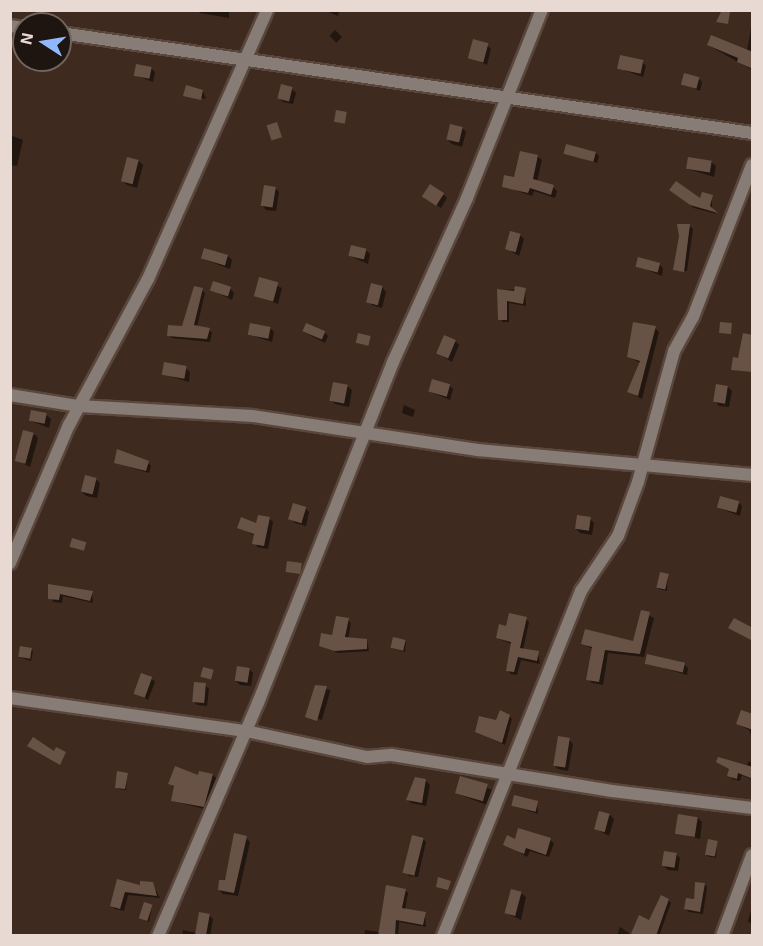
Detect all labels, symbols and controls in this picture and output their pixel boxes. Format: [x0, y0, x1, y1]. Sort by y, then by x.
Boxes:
north arrow [12, 12, 72, 72]
text: N [15, 31, 36, 46]

